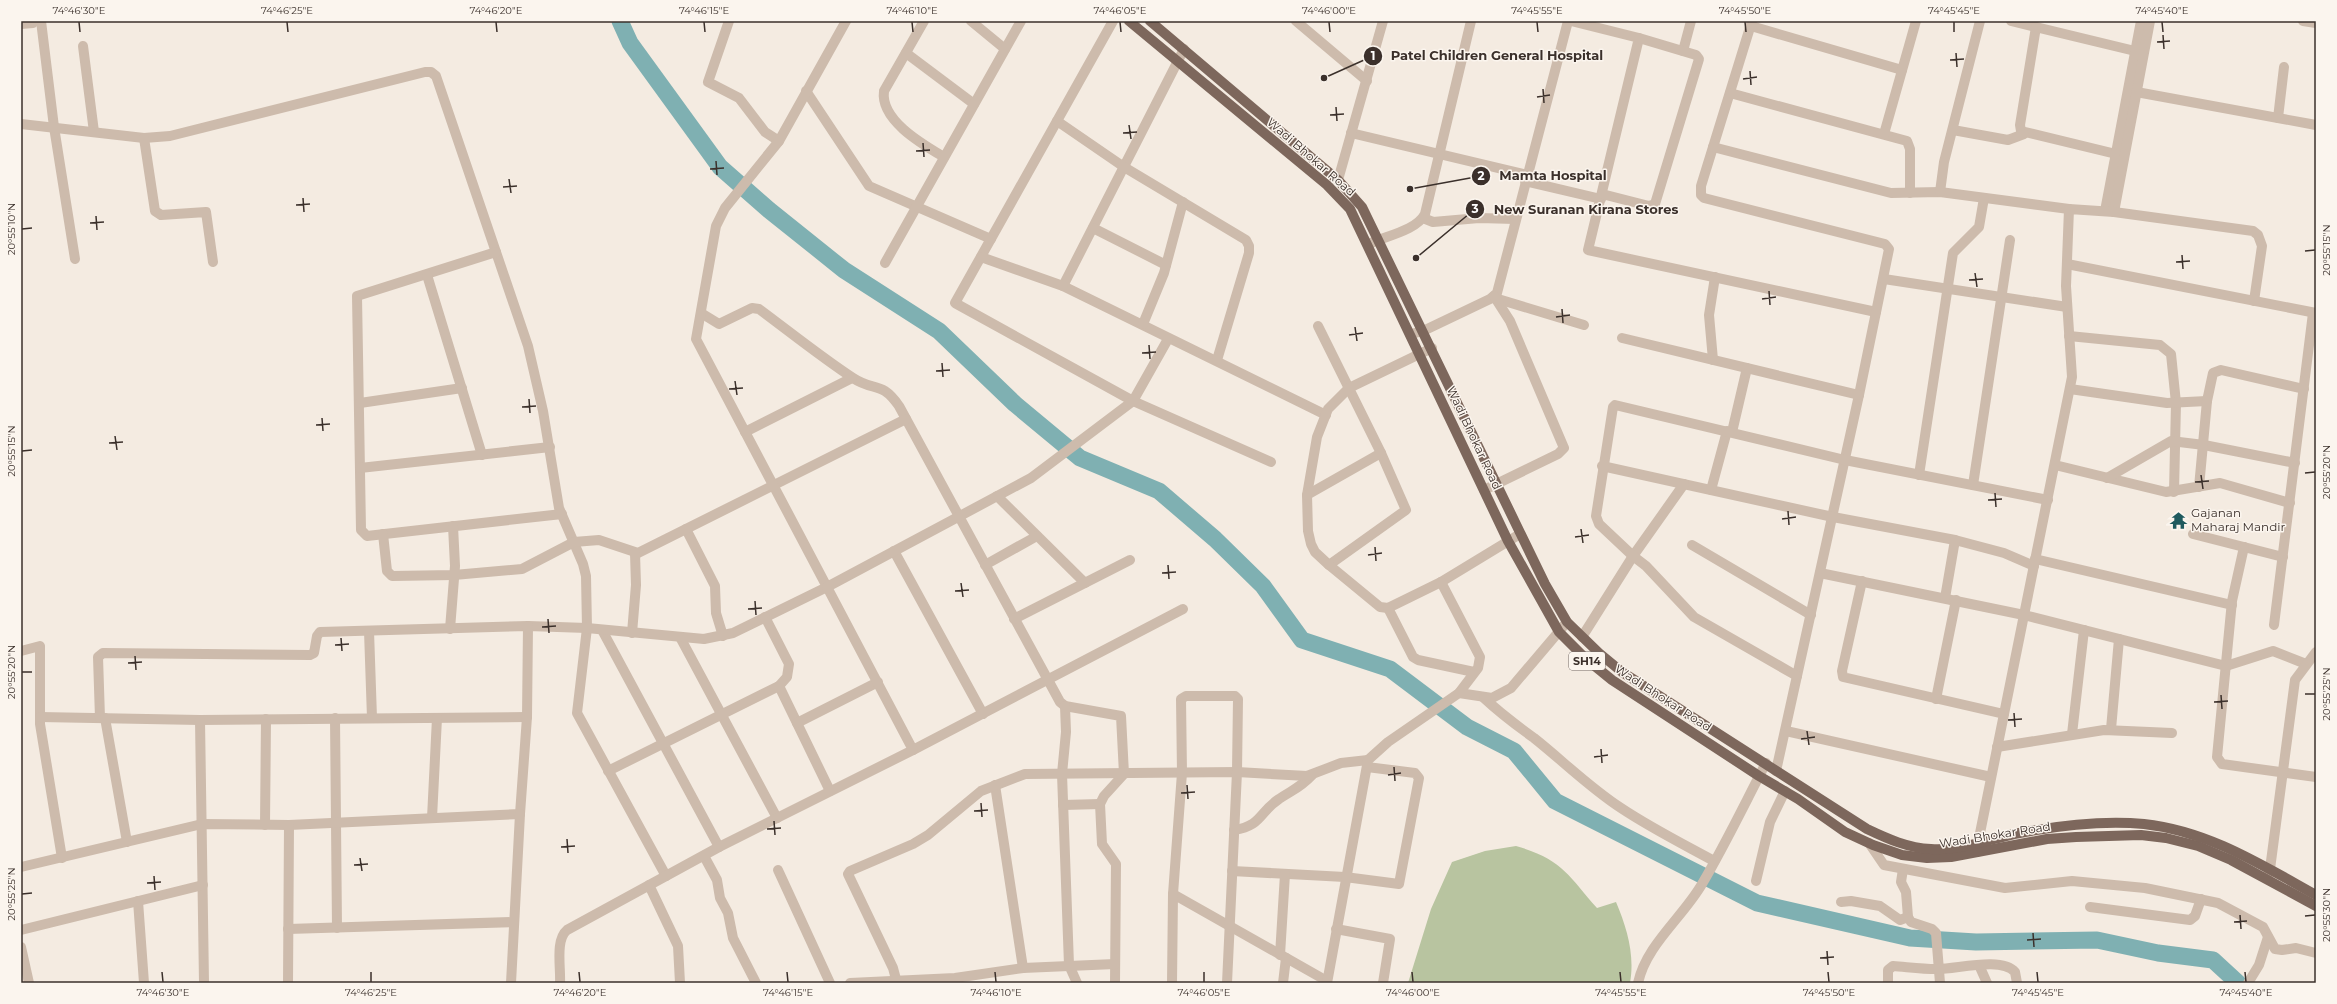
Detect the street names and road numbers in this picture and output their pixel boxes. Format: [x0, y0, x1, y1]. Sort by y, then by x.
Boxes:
street label: Wadi Bhokar Road [1264, 114, 1359, 199]
street label: Wadi Bhokar Road [1444, 384, 1505, 492]
road number: SH14 [1569, 652, 1605, 670]
street label: Wadi Bhokar Road [1612, 661, 1714, 734]
street label: Wadi Bhokar Road [1938, 818, 2052, 851]

